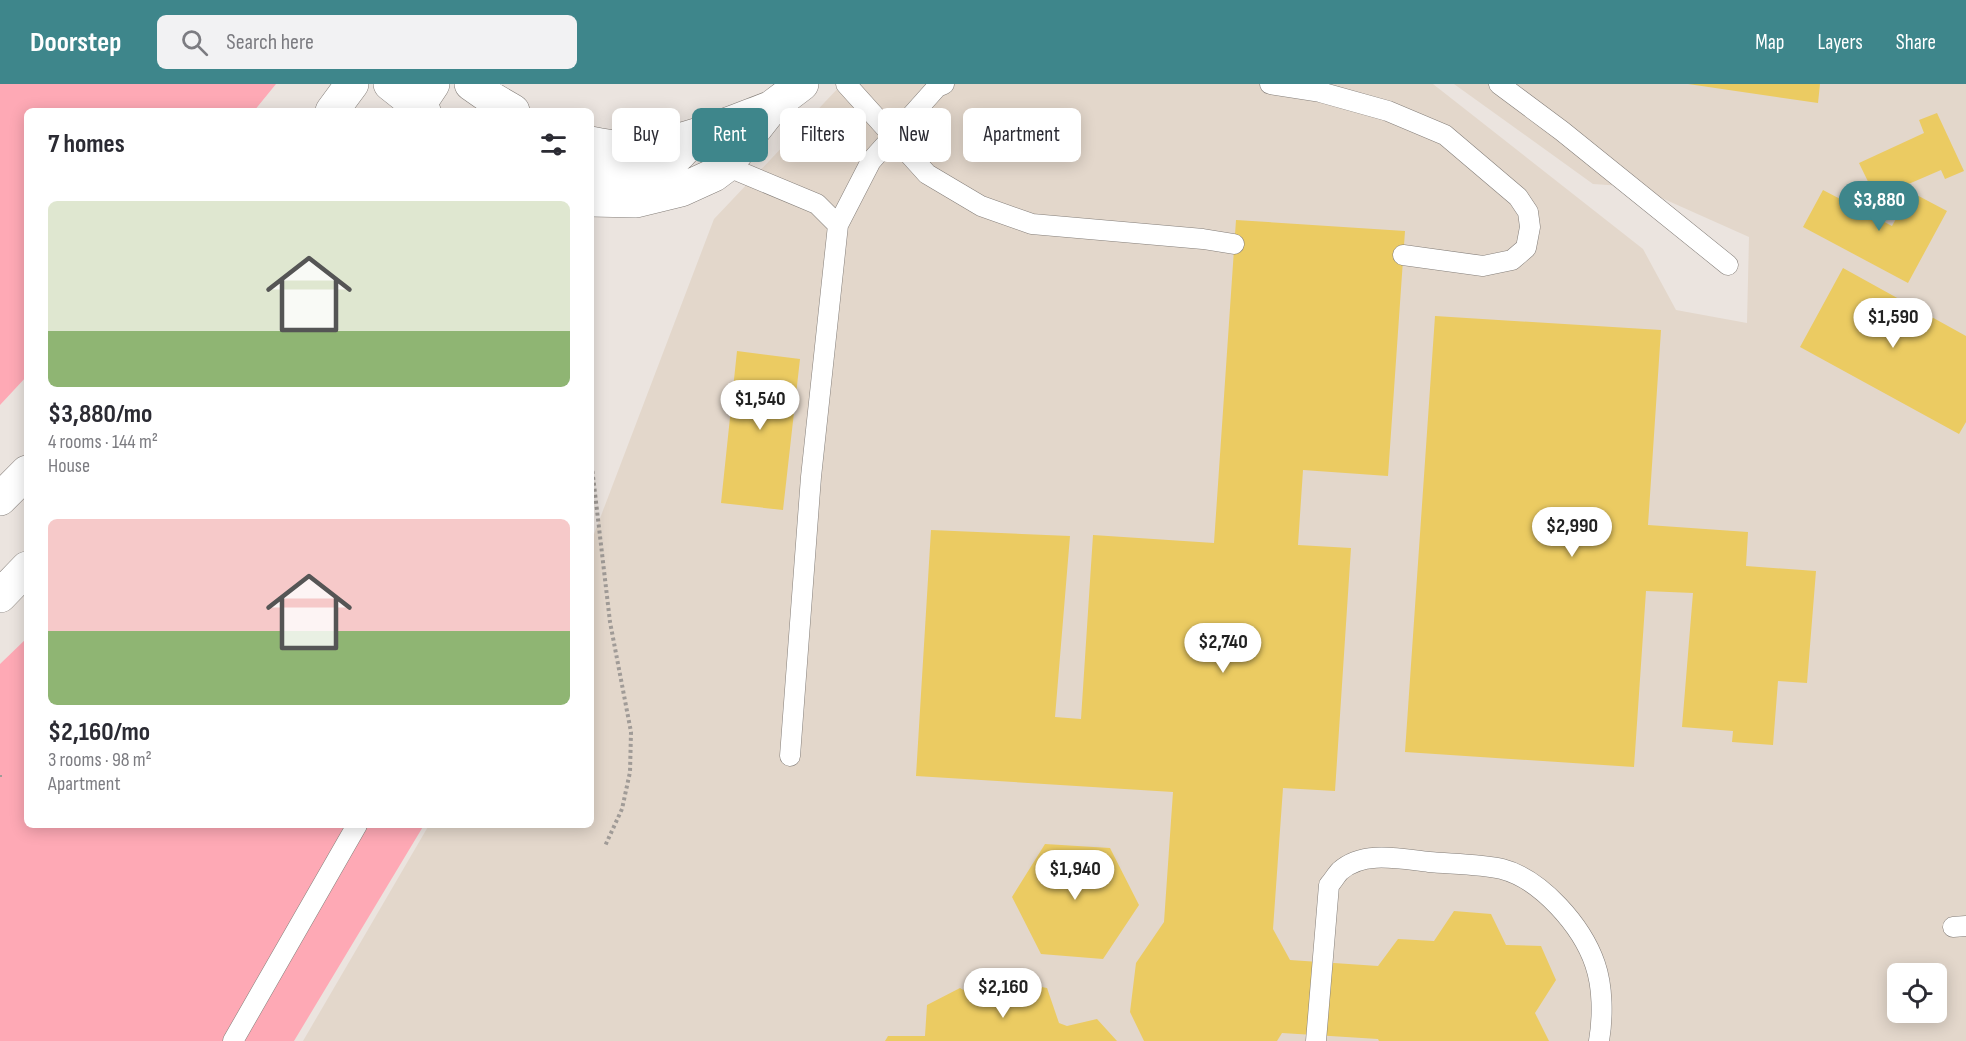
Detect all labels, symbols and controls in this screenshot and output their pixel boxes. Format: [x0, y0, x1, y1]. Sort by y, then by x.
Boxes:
search box [157, 15, 577, 69]
text: Doorstep [30, 26, 121, 59]
icon: search [178, 26, 211, 59]
text: Search here [226, 29, 314, 56]
text: Map [1755, 30, 1784, 55]
text: Layers [1817, 30, 1863, 55]
text: Share [1896, 30, 1936, 55]
chip: Buy [612, 108, 680, 162]
chip: Rent [692, 108, 768, 162]
chip: Filters [780, 108, 866, 162]
chip: New [878, 108, 951, 162]
chip: Apartment [963, 108, 1081, 162]
icon: filters [537, 128, 570, 161]
text: 7 homes [48, 129, 125, 160]
pin: $3,880 [1830, 181, 1928, 232]
text: $3,880 [1853, 188, 1905, 212]
icon: home [255, 240, 363, 348]
pin: $1,590 [1844, 298, 1942, 349]
text: $1,590 [1867, 305, 1919, 329]
pin: $1,540 [711, 380, 809, 431]
text: $1,540 [735, 387, 785, 411]
text: $3,880/mo [48, 399, 152, 430]
text: 4 rooms · 144 m² [48, 430, 158, 454]
text: House [48, 454, 90, 478]
pin: $2,990 [1523, 507, 1621, 558]
text: $2,990 [1546, 514, 1598, 538]
icon: home [255, 558, 363, 666]
pin: $2,740 [1174, 623, 1272, 674]
text: $2,740 [1198, 630, 1248, 654]
text: $2,160/mo [48, 717, 150, 748]
text: 3 rooms · 98 m² [48, 748, 152, 772]
text: Apartment [48, 772, 121, 796]
pin: $1,940 [1026, 850, 1124, 901]
text: $1,940 [1049, 857, 1101, 881]
map controls [1887, 963, 1947, 1023]
button: locate [1887, 963, 1947, 1023]
pin: $2,160 [954, 968, 1052, 1019]
text: $2,160 [978, 975, 1028, 999]

